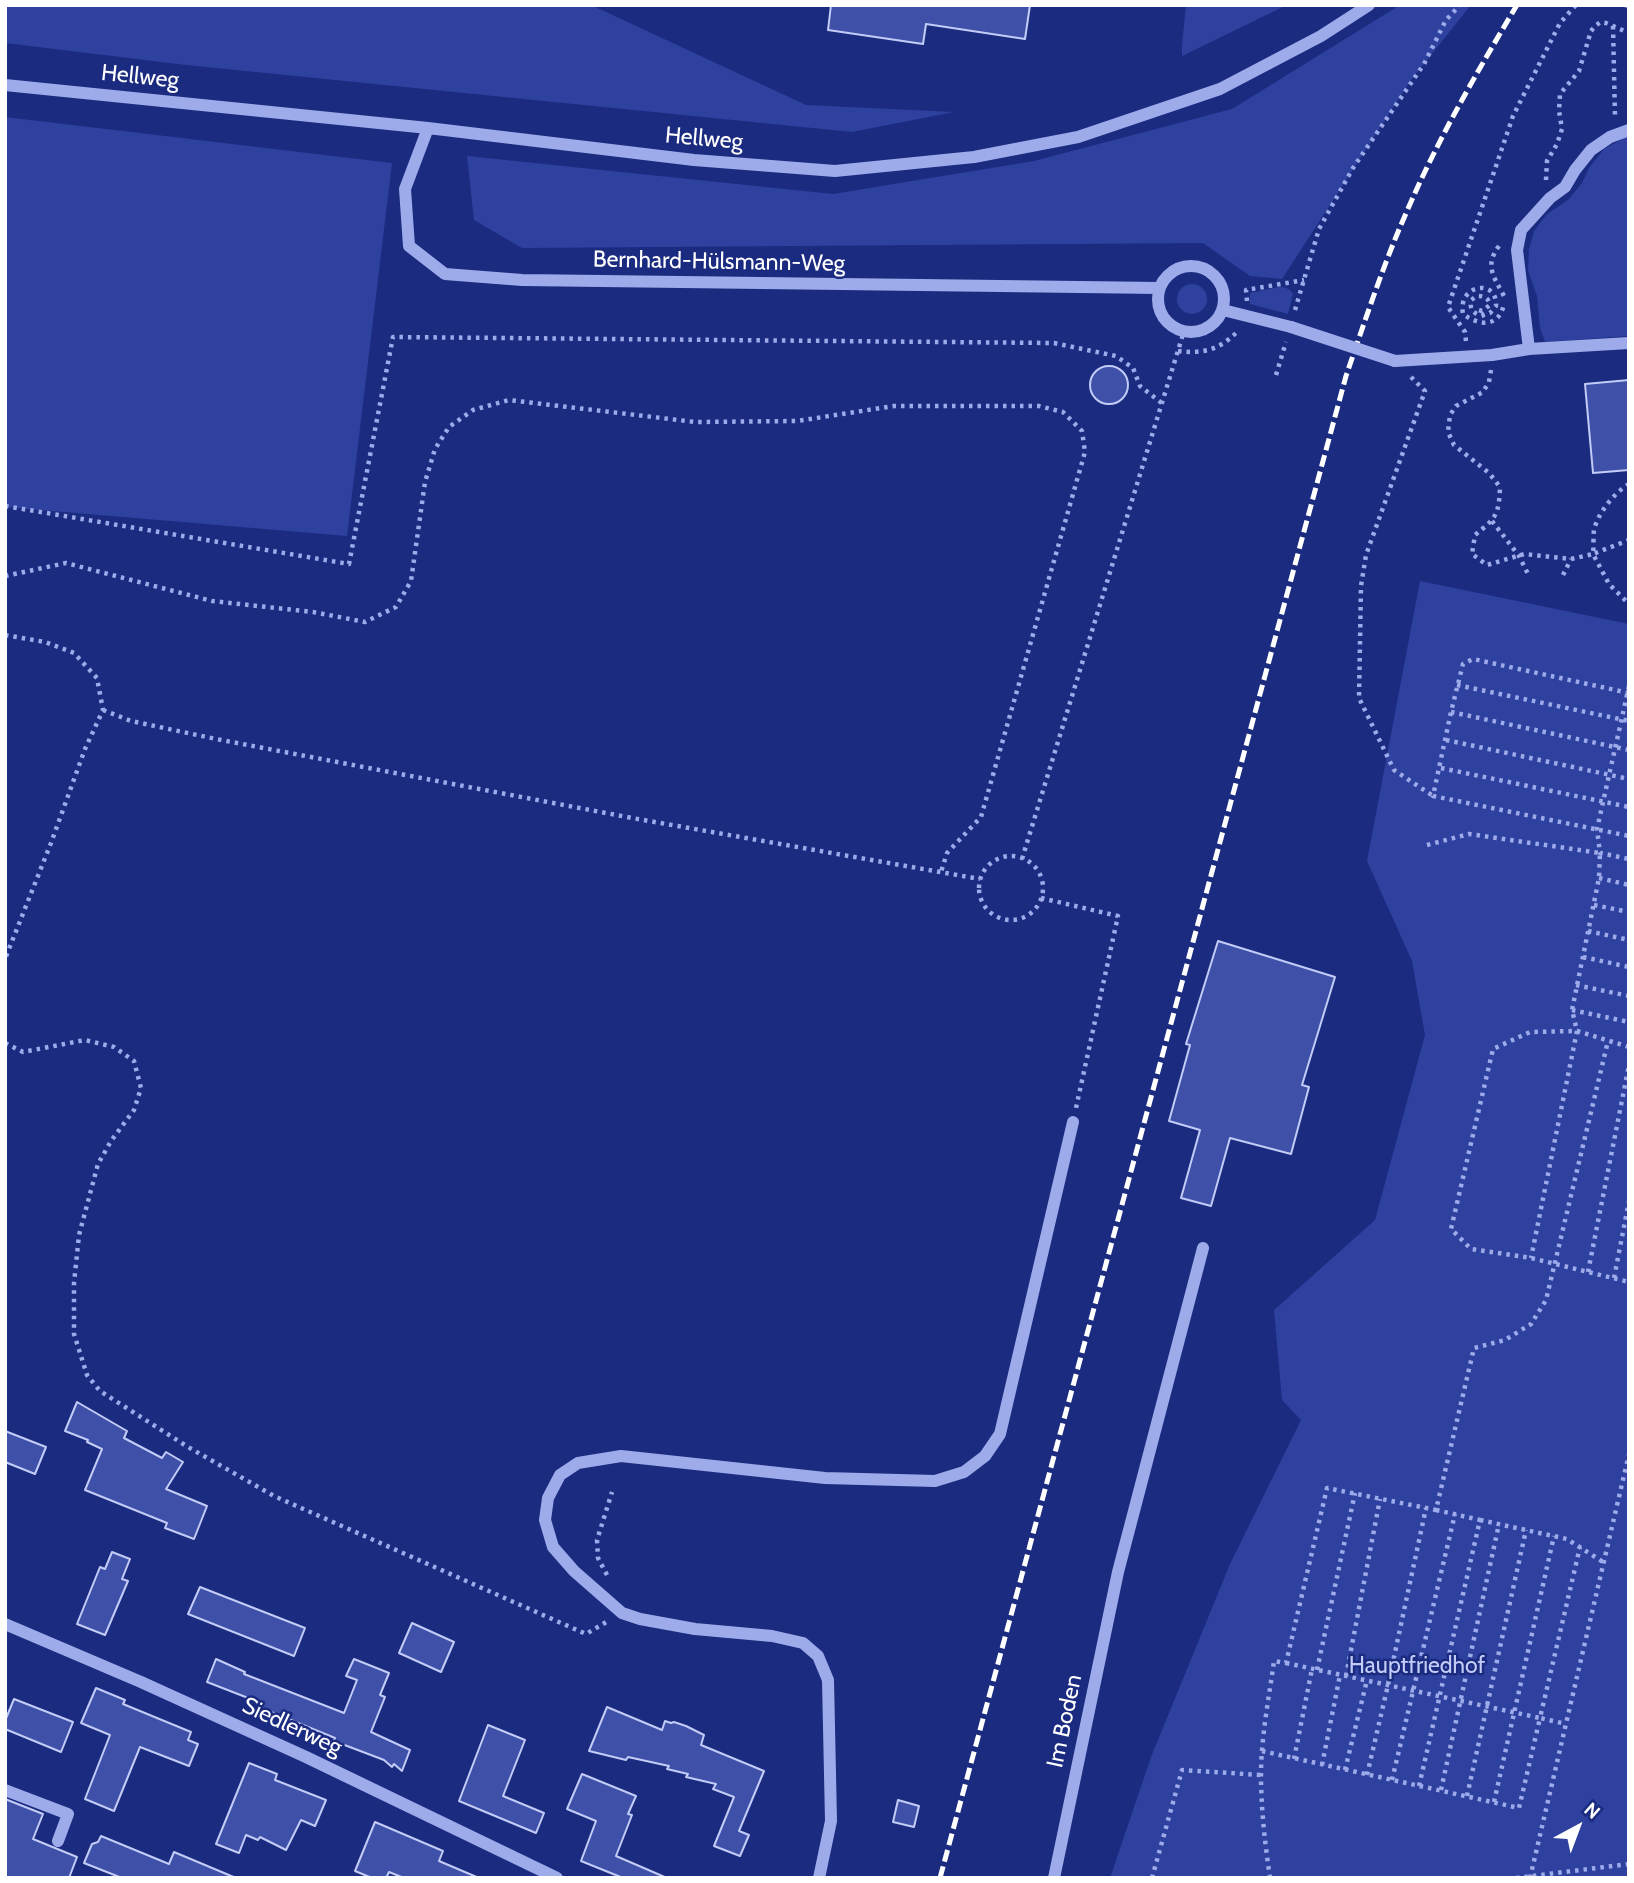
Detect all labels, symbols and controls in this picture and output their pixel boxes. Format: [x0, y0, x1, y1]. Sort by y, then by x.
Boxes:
street label: Hellweg [100, 59, 180, 95]
street label: Hellweg [664, 122, 744, 156]
street label: Bernhard-Hülsmann-Weg [593, 246, 845, 278]
park label: Hauptfriedhof [1349, 1652, 1485, 1680]
street label: Im Boden [1042, 1672, 1088, 1770]
street label: Siedlerweg [238, 1692, 346, 1762]
north arrow [1543, 1792, 1613, 1862]
text: N [1579, 1798, 1605, 1824]

